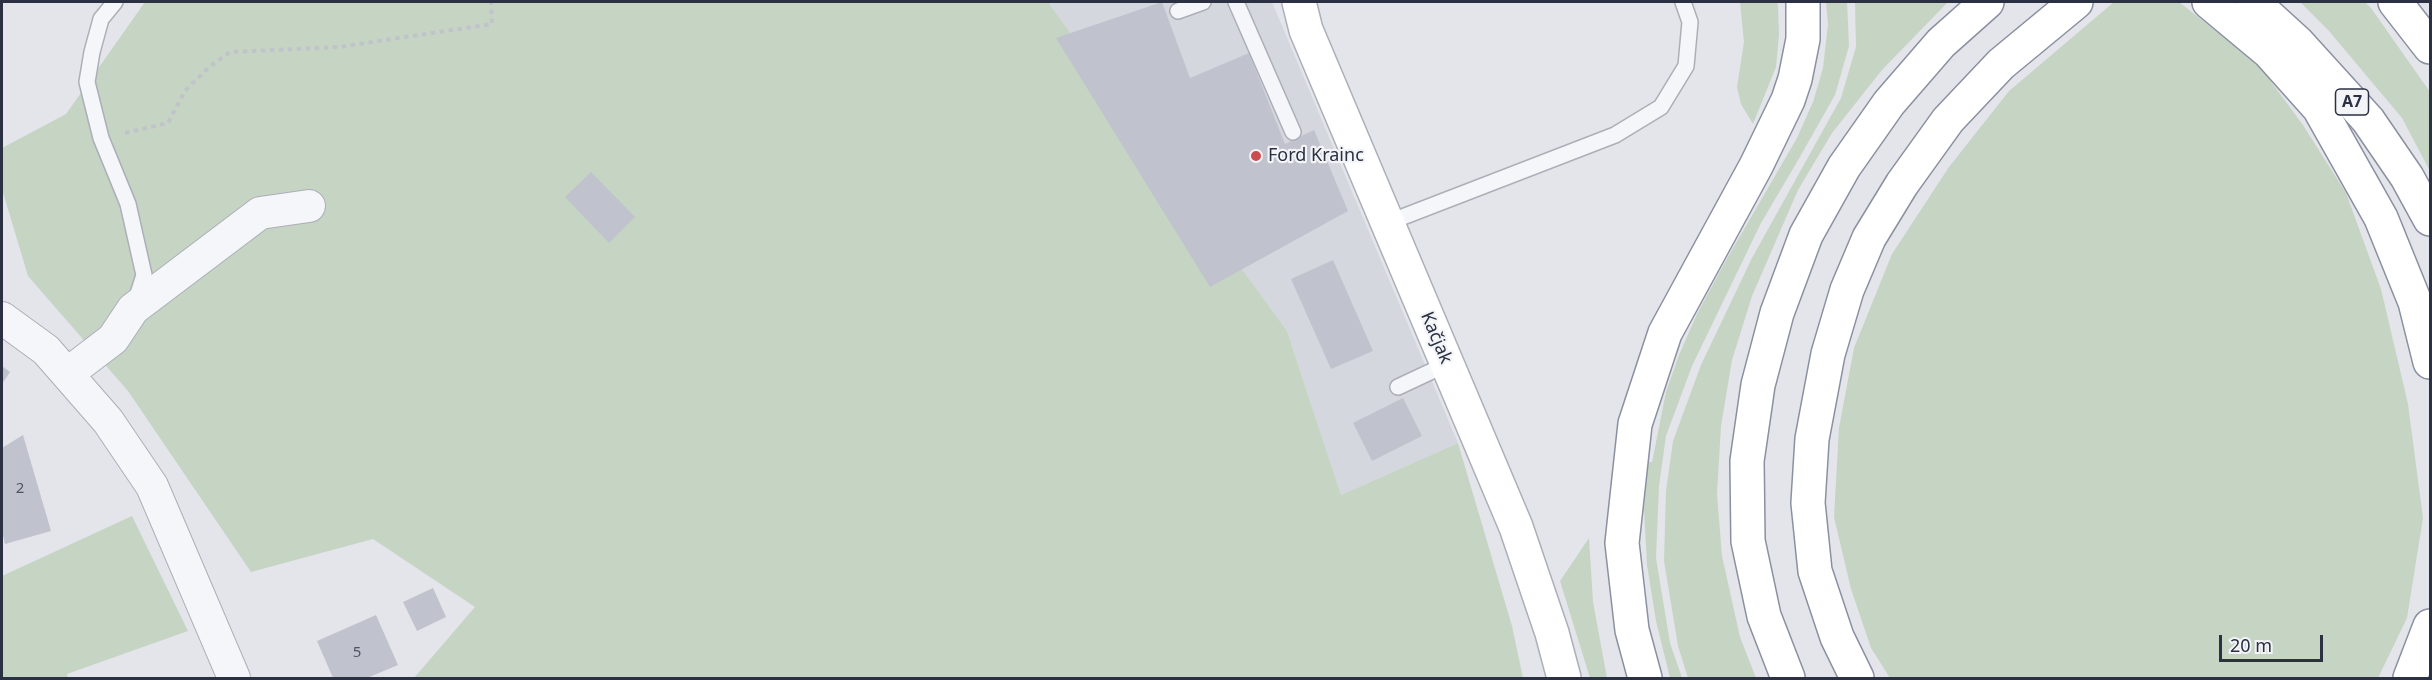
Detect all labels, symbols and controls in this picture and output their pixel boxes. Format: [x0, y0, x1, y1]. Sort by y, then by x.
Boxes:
road number: A7 [2336, 89, 2368, 115]
place label: Ford Krainc [1268, 145, 1364, 167]
marker: Ford Krainc [1249, 149, 1263, 163]
street label: Kačjak [1415, 309, 1457, 367]
house number: 2 [16, 480, 24, 498]
scale bar [2222, 623, 2326, 661]
text: 20 m [2230, 633, 2272, 657]
house number: 5 [353, 644, 361, 662]

